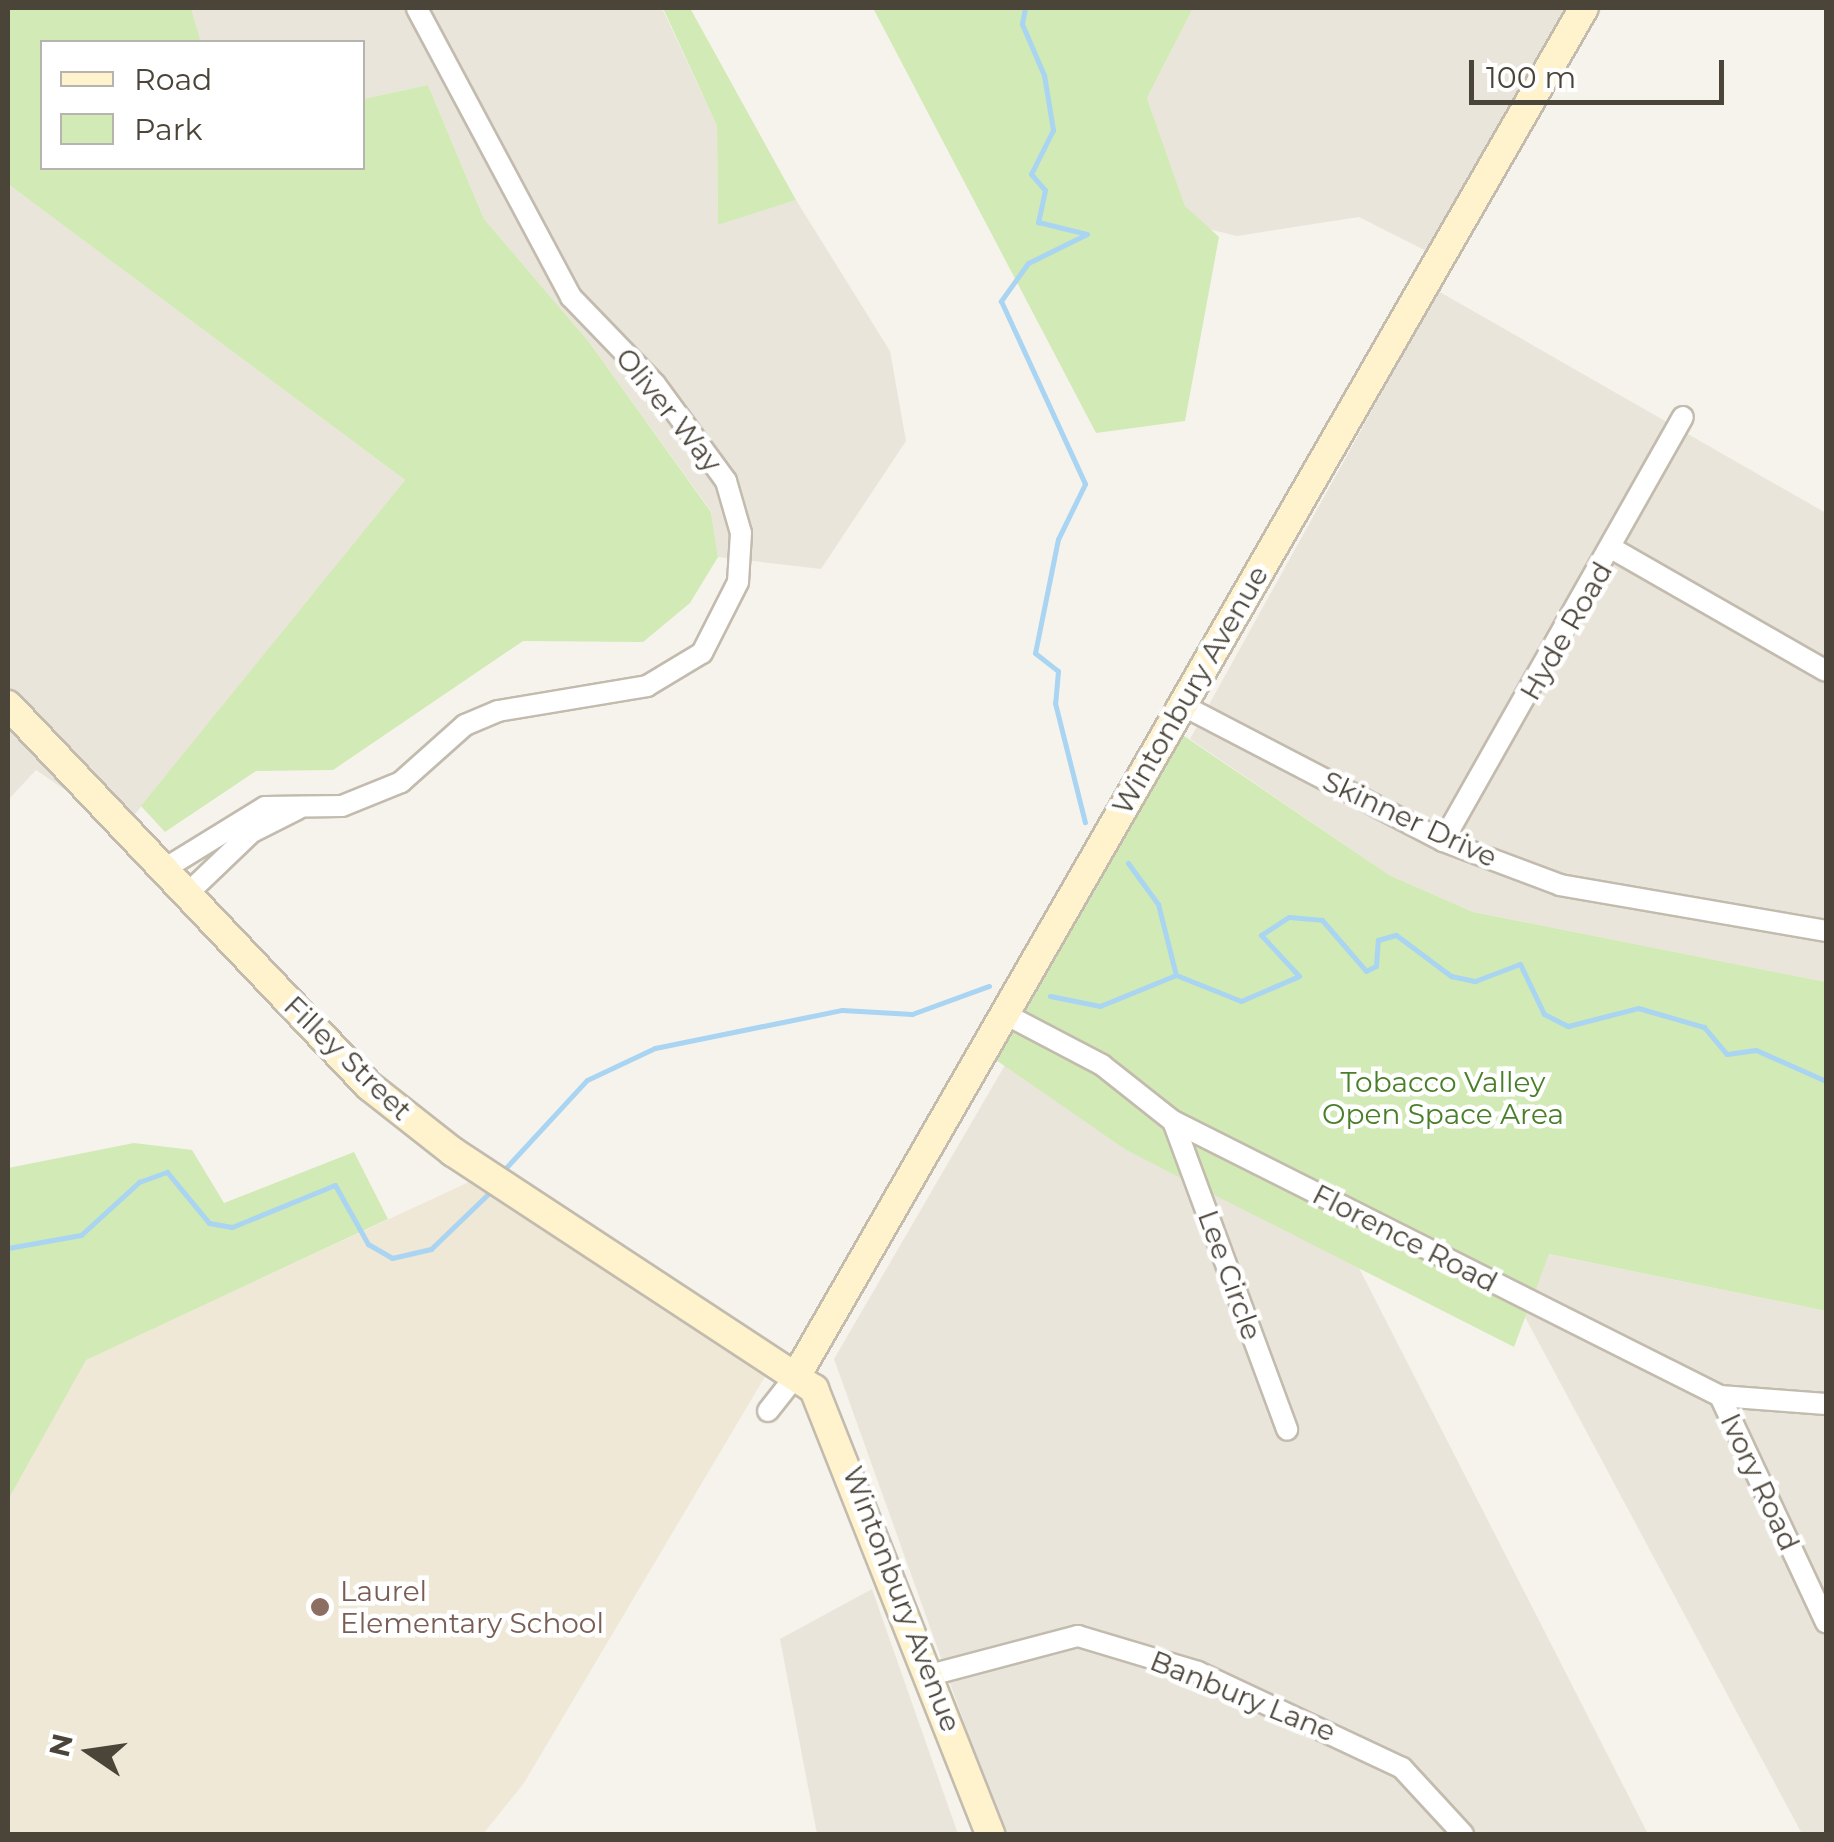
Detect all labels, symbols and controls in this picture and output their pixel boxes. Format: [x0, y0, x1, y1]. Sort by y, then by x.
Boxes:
legend [40, 40, 365, 170]
scale bar [1474, 40, 1729, 102]
text: 100 m [1486, 59, 1576, 96]
text: Road [134, 61, 212, 98]
text: Park [134, 111, 203, 148]
street label: Oliver Way [609, 341, 729, 479]
street label: Hyde Road [1513, 556, 1619, 706]
street label: Wintonbury Avenue [1105, 560, 1275, 820]
street label: Skinner Drive [1318, 764, 1502, 874]
street label: Filley Street [277, 989, 419, 1127]
park label: Tobacco Valley Open Space Area [1322, 1065, 1564, 1131]
street label: Florence Road [1307, 1177, 1503, 1299]
street label: Lee Circle [1191, 1206, 1269, 1344]
street label: Ivory Road [1714, 1408, 1806, 1556]
street label: Wintonbury Avenue [836, 1462, 968, 1736]
place label: Laurel Elementary School [340, 1574, 604, 1640]
marker: Laurel Elementary School [309, 1596, 331, 1618]
street label: Banbury Lane [1145, 1644, 1341, 1748]
north arrow [40, 1702, 140, 1802]
text: N [42, 1730, 80, 1760]

